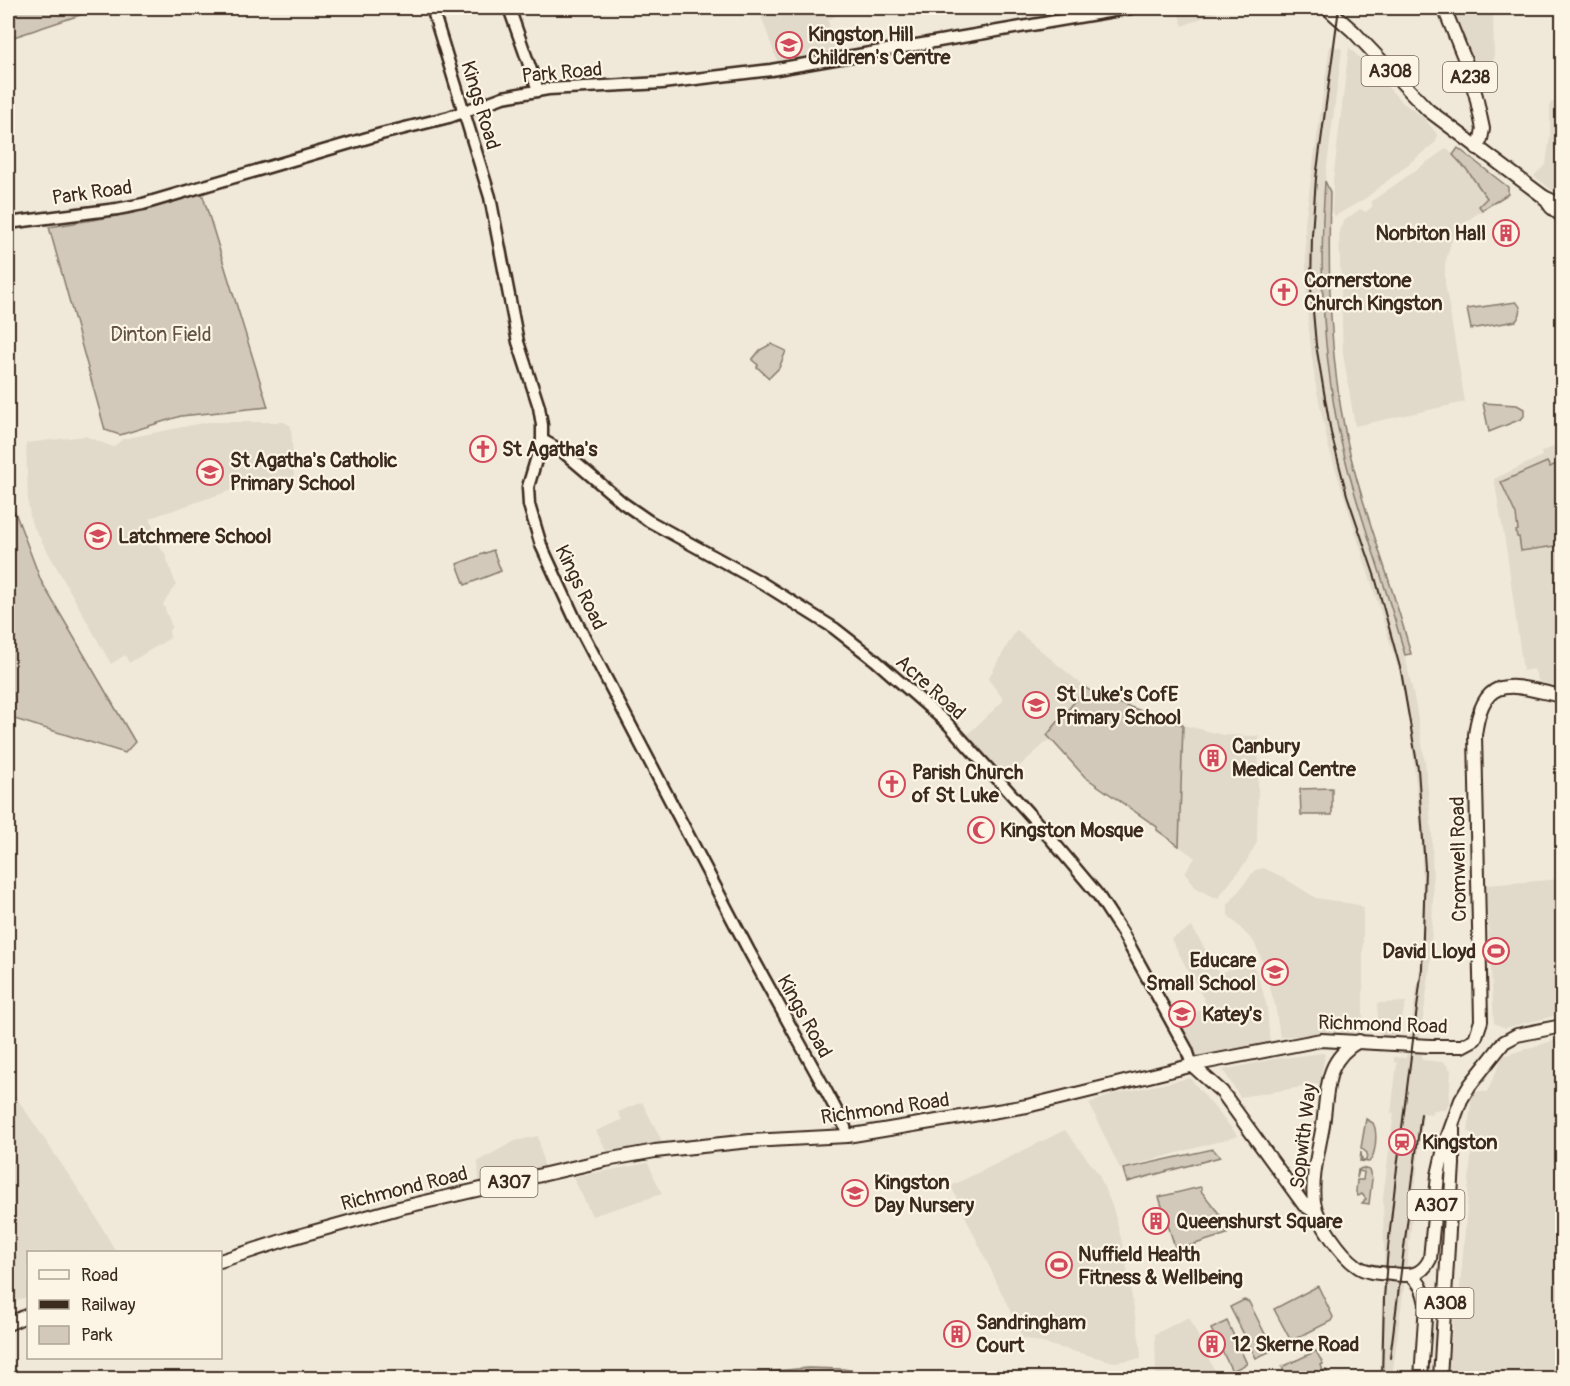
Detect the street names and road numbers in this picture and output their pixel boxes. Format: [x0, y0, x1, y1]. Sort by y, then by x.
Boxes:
road number: A308 [1362, 56, 1418, 86]
street label: Park Road [521, 57, 603, 88]
street label: Kings Road [455, 58, 506, 153]
road number: A238 [1443, 62, 1497, 92]
street label: Park Road [50, 174, 134, 210]
street label: Kings Road [549, 541, 612, 634]
street label: Acre Road [891, 649, 971, 725]
street label: Cromwell Road [1445, 796, 1472, 922]
street label: Kings Road [771, 970, 838, 1062]
street label: Richmond Road [1318, 1010, 1448, 1039]
street label: Sopwith Way [1285, 1082, 1322, 1190]
street label: Richmond Road [819, 1087, 951, 1130]
street label: Richmond Road [338, 1161, 470, 1216]
road number: A307 [480, 1167, 538, 1197]
road number: A307 [1408, 1190, 1464, 1220]
road number: A308 [1416, 1288, 1474, 1318]

